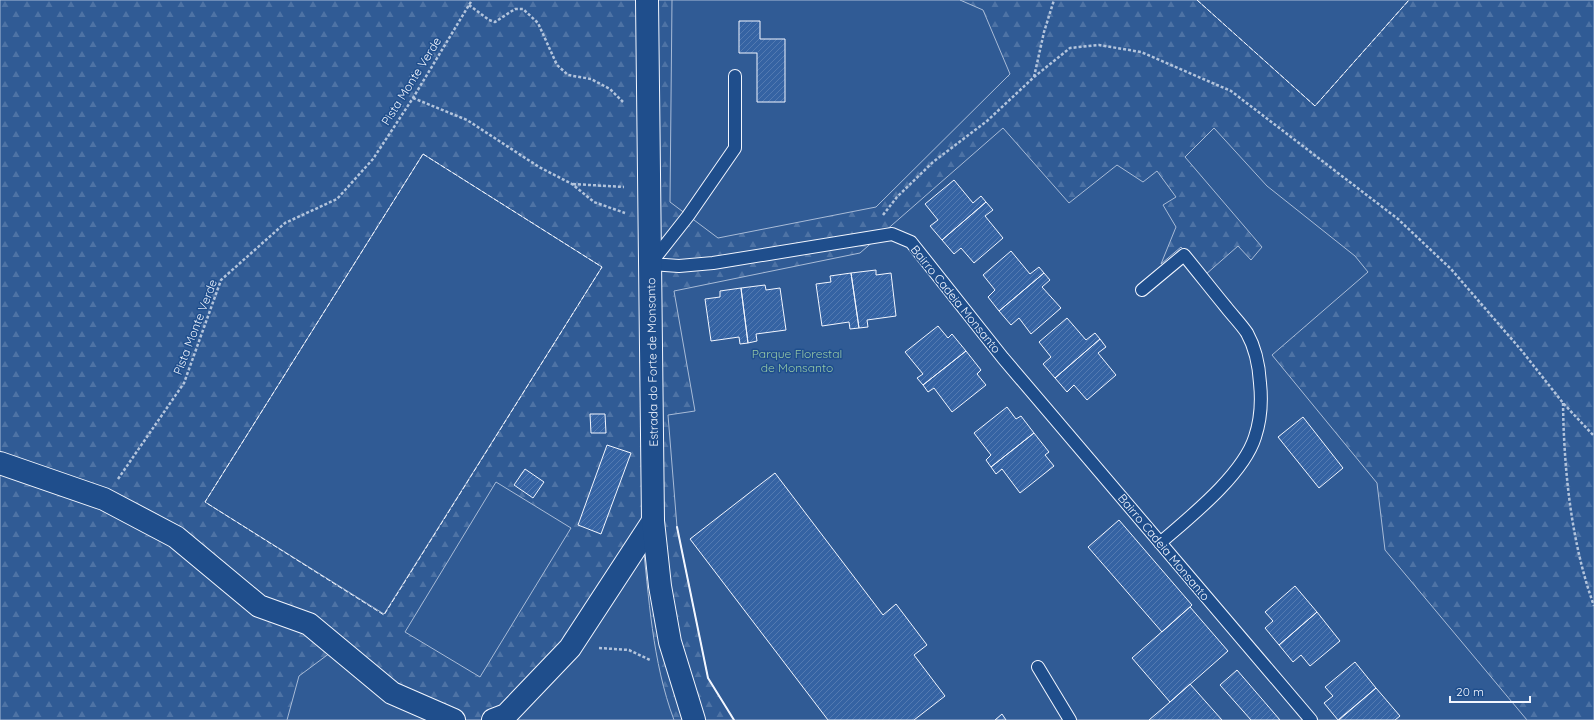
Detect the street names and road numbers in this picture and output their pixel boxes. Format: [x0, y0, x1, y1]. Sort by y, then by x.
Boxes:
street label: Pista Monte Verde [378, 34, 444, 128]
street label: Bairro Cadeia Monsanto [908, 242, 1004, 356]
street label: Pista Monte Verde [170, 277, 220, 377]
street label: Estrada do Forte de Monsanto [643, 277, 661, 447]
street label: Bairro Cadeia Monsanto [1115, 491, 1213, 603]

